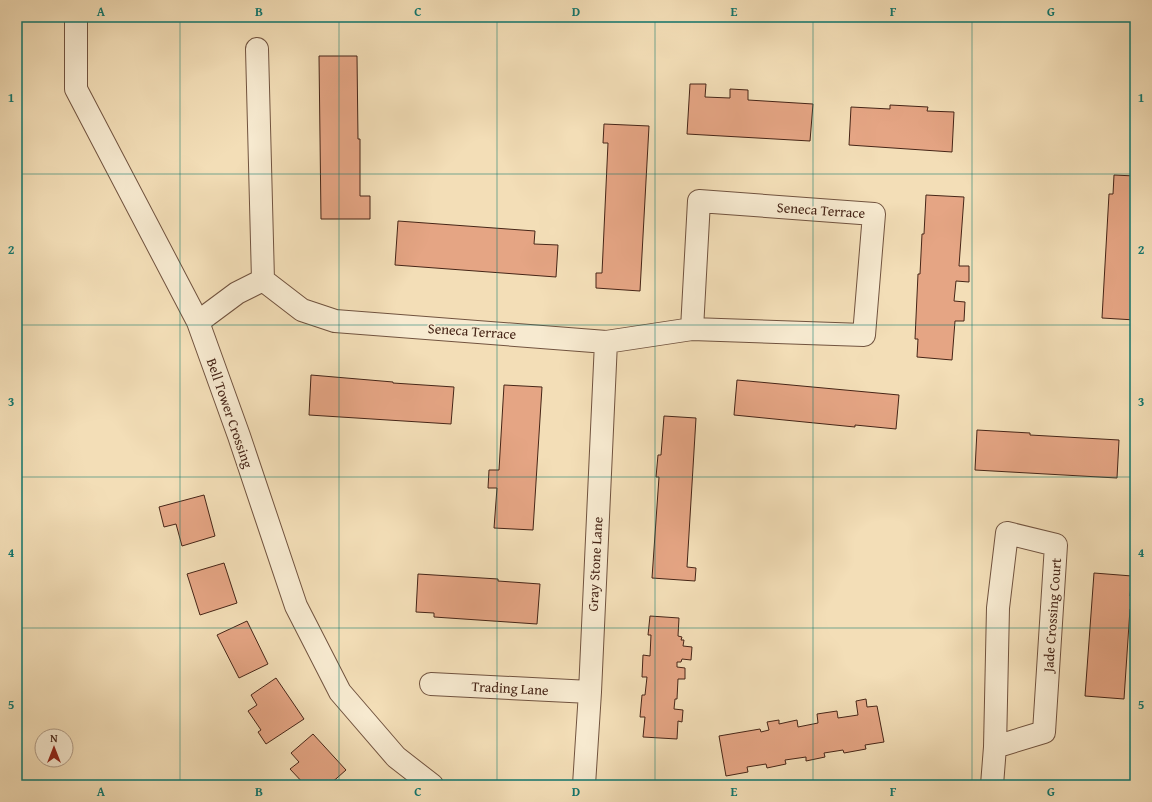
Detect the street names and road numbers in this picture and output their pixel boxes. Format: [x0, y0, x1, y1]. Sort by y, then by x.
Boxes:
street label: Seneca Terrace [776, 197, 866, 223]
street label: Seneca Terrace [427, 318, 517, 344]
street label: Bell Tower Crossing [202, 355, 258, 471]
street label: Gray Stone Lane [583, 516, 607, 612]
street label: Jade Crossing Court [1038, 557, 1066, 675]
street label: Trading Lane [471, 676, 550, 700]

